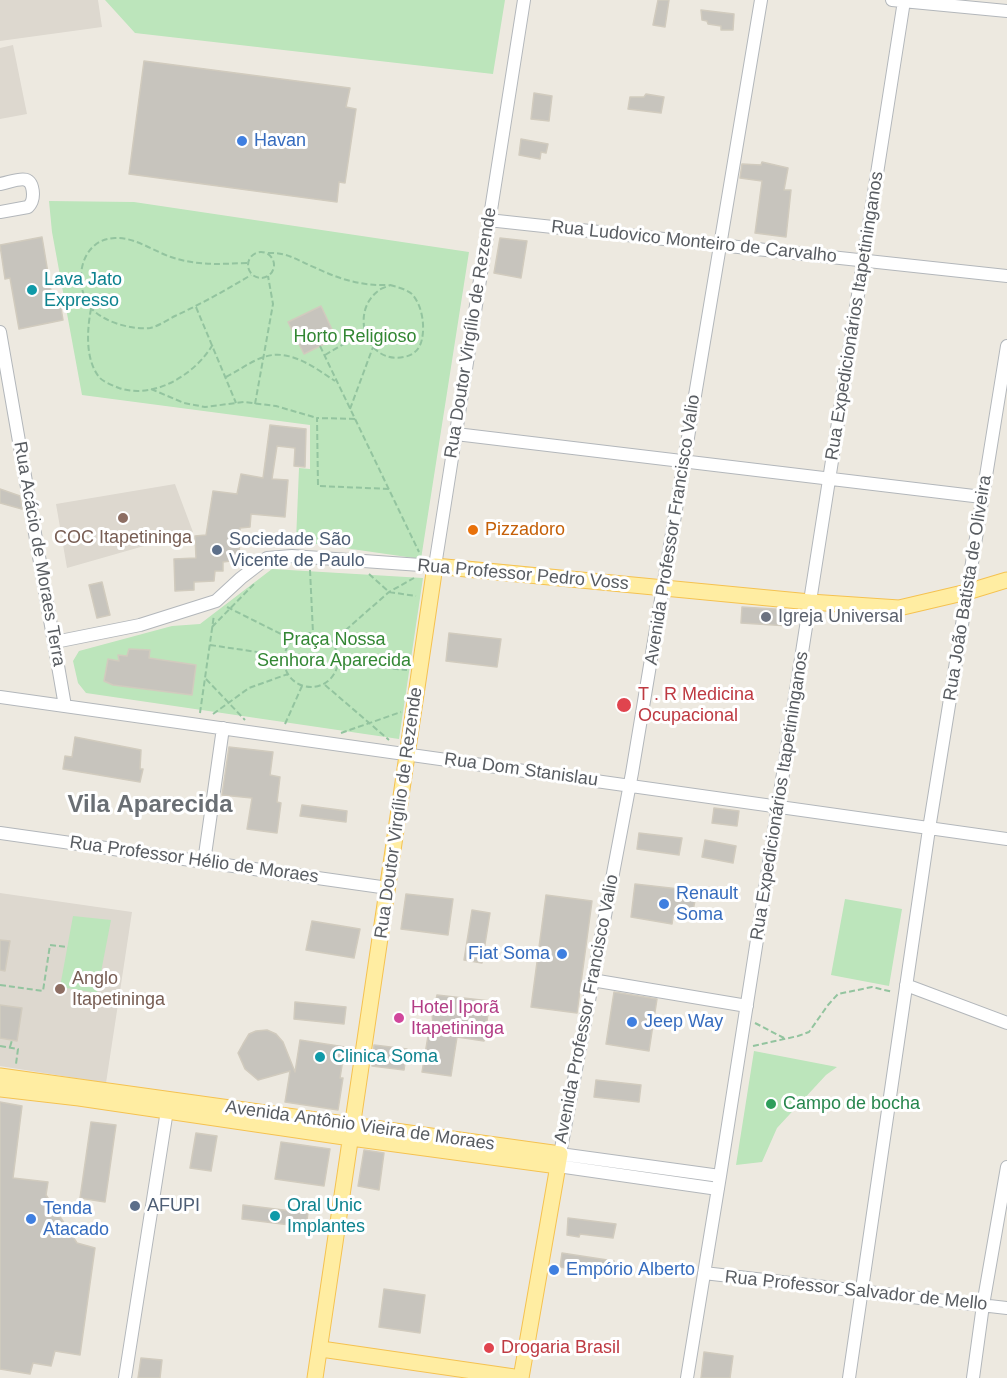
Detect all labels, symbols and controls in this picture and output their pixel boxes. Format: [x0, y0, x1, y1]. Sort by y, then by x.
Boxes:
place label: Havan [254, 130, 306, 152]
marker: Havan [235, 134, 249, 148]
street label: Rua Expedicionários Itapetininganos [821, 170, 889, 462]
street label: Rua Doutor Virgílio de Rezende [440, 206, 502, 460]
street label: Rua Ludovico Monteiro de Carvalho [550, 216, 838, 268]
place label: Lava Jato Expresso [44, 269, 122, 312]
marker: Lava Jato Expresso [25, 283, 39, 297]
park label: Horto Religioso [293, 326, 417, 348]
street label: Avenida Professor Francisco Valio [641, 393, 705, 667]
street label: Rua Acácio de Moraes Terra [9, 440, 69, 668]
street label: Rua João Batista de Oliveira [939, 474, 997, 702]
marker: COC Itapetininga [116, 511, 130, 525]
place label: Pizzadoro [485, 519, 565, 541]
marker: Pizzadoro [466, 523, 480, 537]
place label: COC Itapetininga [54, 527, 192, 549]
place label: Sociedade São Vicente de Paulo [229, 529, 365, 572]
marker: Sociedade São Vicente de Paulo [210, 543, 224, 557]
street label: Rua Professor Pedro Voss [416, 555, 630, 595]
place label: Igreja Universal [778, 606, 903, 628]
marker: Igreja Universal [759, 610, 773, 624]
park label: Praça Nossa Senhora Aparecida [257, 629, 411, 672]
street label: Rua Expedicionários Itapetininganos [746, 650, 814, 942]
place label: T . R Medicina Ocupacional [638, 684, 754, 726]
street label: Rua Doutor Virgílio de Rezende [371, 686, 427, 940]
marker: T . R Medicina Ocupacional [615, 696, 633, 714]
street label: Rua Dom Stanislau [443, 749, 599, 791]
district label: Vila Aparecida [68, 791, 232, 819]
street label: Rua Professor Hélio de Moraes [68, 832, 320, 888]
street label: Avenida Professor Francisco Valio [550, 873, 624, 1145]
place label: Renault Soma [676, 883, 738, 926]
marker: Renault Soma [657, 897, 671, 911]
place label: Fiat Soma [468, 943, 550, 965]
marker: Fiat Soma [555, 947, 569, 961]
place label: Anglo Itapetininga [72, 968, 165, 1010]
marker: Anglo Itapetininga [53, 982, 67, 996]
place label: Hotel Iporã Itapetininga [411, 997, 504, 1040]
marker: Hotel Iporã Itapetininga [392, 1011, 406, 1025]
place label: Jeep Way [644, 1011, 723, 1033]
marker: Jeep Way [625, 1015, 639, 1029]
place label: Clinica Soma [332, 1046, 438, 1068]
marker: Clinica Soma [313, 1050, 327, 1064]
place label: Campo de bocha [783, 1093, 920, 1115]
street label: Avenida Antônio Vieira de Moraes [224, 1096, 496, 1156]
marker: Campo de bocha [764, 1097, 778, 1111]
place label: AFUPI [147, 1195, 200, 1217]
place label: Oral Unic Implantes [287, 1195, 365, 1238]
place label: Tenda Atacado [43, 1198, 109, 1240]
marker: AFUPI [128, 1199, 142, 1213]
marker: Oral Unic Implantes [268, 1209, 282, 1223]
marker: Tenda Atacado [24, 1212, 38, 1226]
place label: Empório Alberto [566, 1259, 695, 1281]
marker: Empório Alberto [547, 1263, 561, 1277]
street label: Rua Professor Salvador de Mello [724, 1266, 988, 1316]
place label: Drogaria Brasil [501, 1337, 620, 1359]
marker: Drogaria Brasil [482, 1341, 496, 1355]

